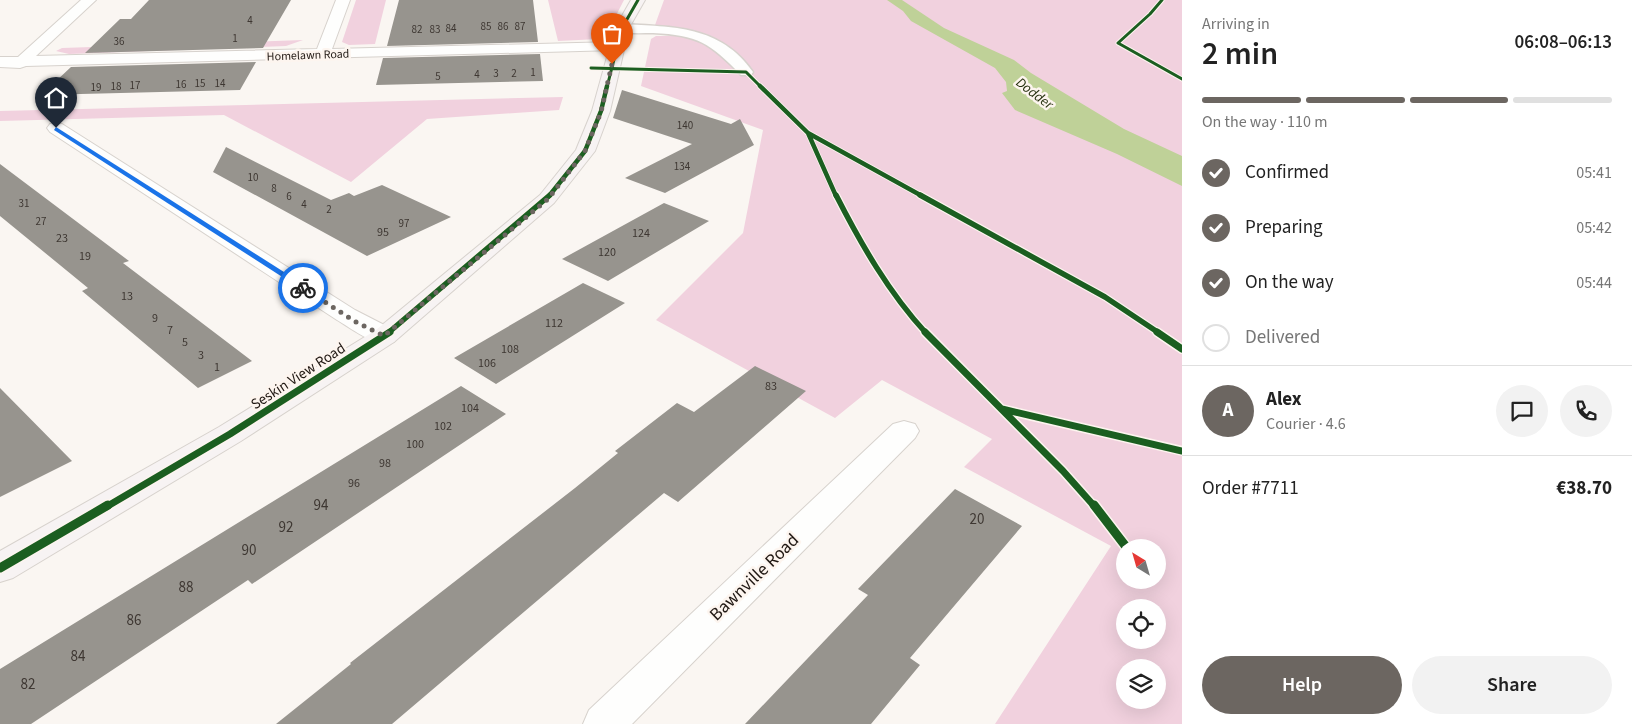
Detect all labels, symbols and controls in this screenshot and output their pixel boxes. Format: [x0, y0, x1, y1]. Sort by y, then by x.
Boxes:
house number: 4 [247, 13, 253, 28]
pin [591, 13, 633, 64]
text: Arriving in [1202, 13, 1270, 35]
house number: 85 [481, 19, 491, 34]
house number: 86 [498, 19, 509, 34]
house number: 87 [515, 19, 525, 34]
icon: bag [598, 20, 626, 48]
house number: 84 [446, 21, 457, 36]
house number: 82 [412, 22, 422, 37]
house number: 83 [430, 22, 440, 37]
text: 06:08–06:13 [1514, 29, 1612, 56]
house number: 1 [232, 31, 238, 46]
text: 2 min [1202, 31, 1278, 77]
house number: 36 [114, 34, 125, 49]
street label: Homelawn Road [266, 46, 350, 65]
house number: 1 [530, 65, 536, 80]
house number: 3 [493, 66, 499, 81]
house number: 2 [511, 66, 517, 81]
house number: 4 [474, 67, 480, 82]
house number: 5 [435, 69, 441, 84]
water label: Dodder [1012, 73, 1058, 115]
house number: 15 [195, 76, 205, 91]
house number: 14 [215, 76, 226, 91]
pin [35, 77, 77, 128]
house number: 16 [176, 77, 187, 92]
house number: 17 [130, 78, 140, 93]
house number: 18 [111, 79, 122, 94]
house number: 19 [91, 80, 101, 95]
icon: home [42, 84, 70, 112]
text: On the way · 110 m [1202, 111, 1327, 133]
house number: 140 [677, 118, 693, 133]
house number: 134 [674, 159, 691, 174]
icon: check [1202, 159, 1230, 187]
text: Confirmed [1245, 159, 1329, 186]
text: 05:41 [1576, 162, 1612, 184]
house number: 10 [248, 170, 258, 185]
house number: 8 [271, 181, 277, 196]
house number: 6 [286, 189, 292, 204]
house number: 31 [19, 196, 29, 211]
house number: 4 [301, 197, 307, 212]
house number: 2 [326, 202, 332, 217]
house number: 27 [36, 214, 46, 229]
icon: check [1202, 214, 1230, 242]
text: Preparing [1245, 214, 1323, 241]
house number: 97 [399, 216, 409, 231]
text: 05:42 [1576, 217, 1612, 239]
house number: 95 [377, 224, 389, 241]
house number: 124 [632, 225, 650, 242]
house number: 23 [56, 230, 68, 247]
house number: 120 [598, 244, 616, 261]
house number: 19 [79, 248, 91, 265]
courier [278, 263, 328, 313]
icon: check [1202, 269, 1230, 297]
text: On the way [1245, 269, 1334, 296]
text: 05:44 [1576, 272, 1612, 294]
icon: bike [289, 274, 317, 302]
house number: 13 [121, 288, 133, 305]
house number: 9 [152, 310, 158, 327]
house number: 112 [545, 315, 563, 332]
house number: 7 [167, 322, 173, 339]
text: Delivered [1245, 324, 1320, 351]
house number: 5 [182, 334, 188, 351]
street label: Seskin View Road [247, 338, 350, 415]
house number: 108 [501, 341, 519, 358]
house number: 3 [198, 347, 204, 364]
house number: 106 [478, 355, 496, 372]
house number: 1 [214, 359, 220, 376]
house number: 83 [765, 378, 777, 395]
button: chat [1496, 385, 1548, 437]
button: phone [1560, 385, 1612, 437]
text: Alex [1266, 386, 1302, 413]
text: A [1223, 397, 1233, 424]
house number: 104 [461, 400, 479, 417]
text: Courier · 4.6 [1266, 413, 1346, 435]
house number: 102 [434, 418, 452, 435]
house number: 100 [406, 436, 424, 453]
house number: 98 [379, 455, 391, 472]
house number: 96 [348, 475, 360, 492]
text: Order #7711 [1202, 475, 1299, 502]
text: €38.70 [1556, 475, 1612, 502]
house number: 94 [314, 495, 329, 516]
house number: 20 [970, 509, 984, 530]
house number: 92 [279, 517, 293, 538]
street label: Bawnville Road [704, 528, 805, 627]
north arrow [1116, 539, 1166, 589]
map controls [1116, 539, 1166, 709]
house number: 90 [242, 540, 256, 561]
house number: 88 [179, 577, 193, 598]
button: locate [1116, 599, 1166, 649]
house number: 86 [127, 610, 141, 631]
house number: 84 [71, 646, 86, 667]
button: Help [1202, 656, 1402, 714]
button: Share [1412, 656, 1612, 714]
button: layers [1116, 659, 1166, 709]
house number: 82 [21, 674, 35, 695]

